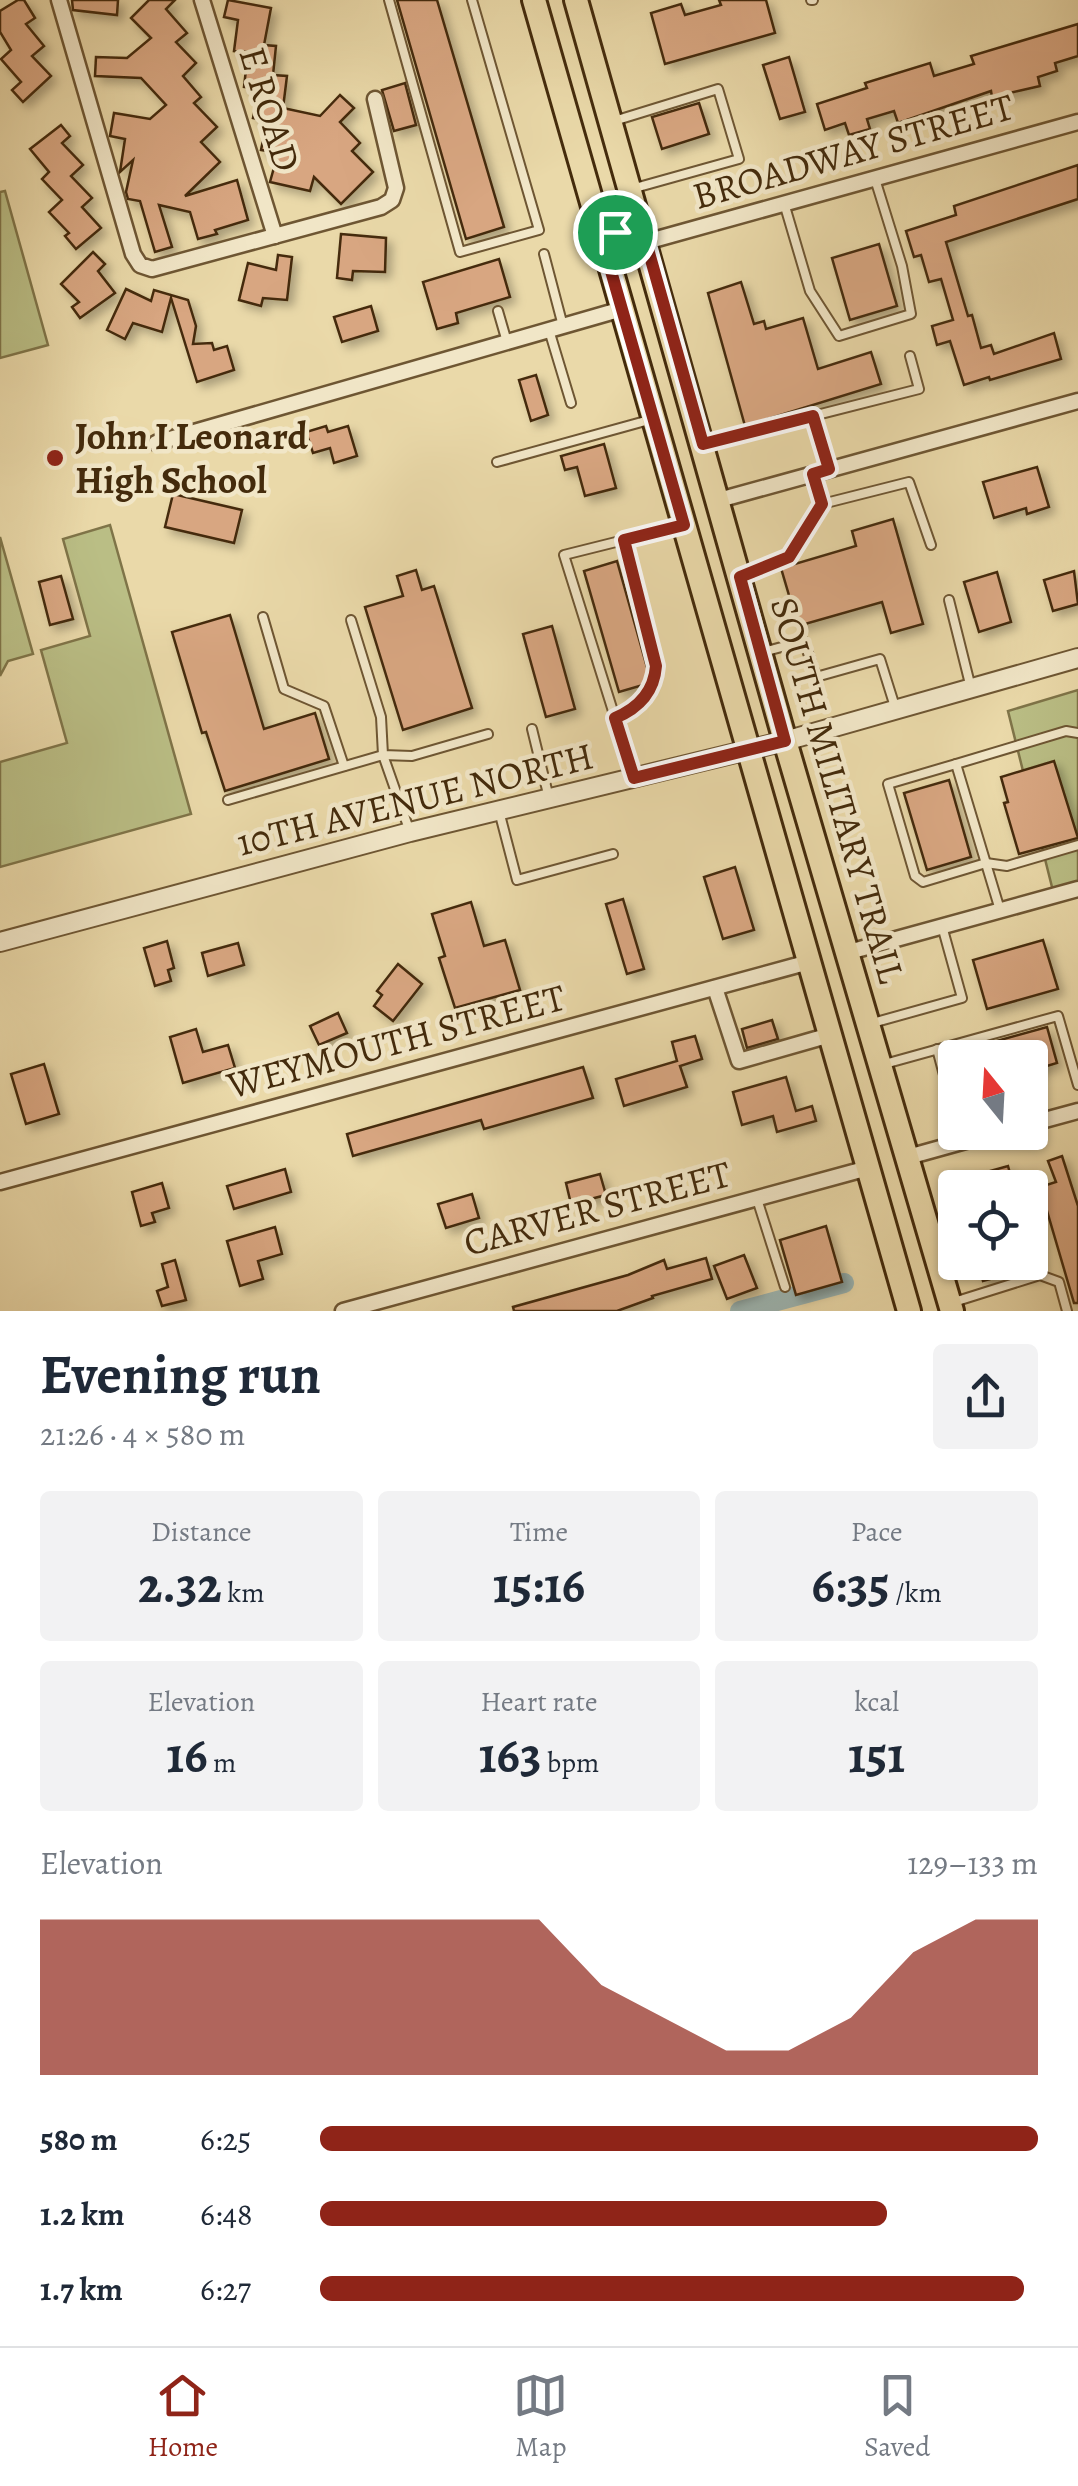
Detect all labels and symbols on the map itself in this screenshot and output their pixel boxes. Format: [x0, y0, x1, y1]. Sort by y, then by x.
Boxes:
street label: E ROAD [226, 40, 314, 178]
street label: BROADWAY STREET [687, 80, 1020, 222]
pin [573, 190, 658, 275]
place label: John I Leonard High School [75, 410, 308, 506]
marker: John I Leonard High School [44, 447, 66, 469]
street label: SOUTH MILITARY TRAIL [758, 591, 918, 990]
street label: 10TH AVENUE NORTH [231, 730, 599, 868]
street label: WEYMOUTH STREET [220, 971, 571, 1111]
north arrow [938, 1040, 1048, 1150]
street label: CARVER STREET [458, 1147, 736, 1269]

